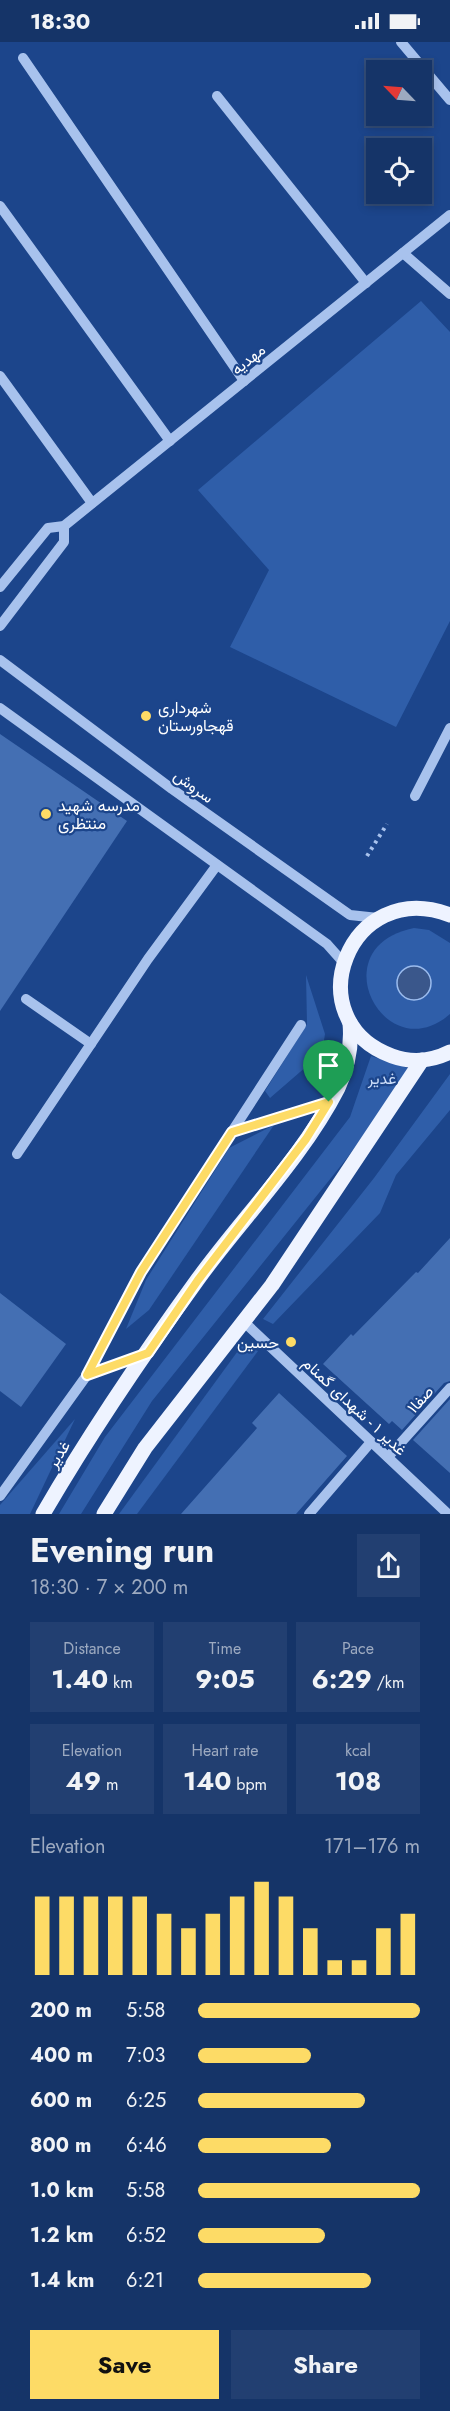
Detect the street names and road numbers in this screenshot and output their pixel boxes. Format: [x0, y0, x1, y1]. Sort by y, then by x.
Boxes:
street label: مهدیه [226, 338, 270, 380]
street label: سروش [169, 764, 218, 809]
street label: غدیر ۱ - شهدای گمنام [297, 1352, 412, 1461]
street label: صفا۱ [402, 1380, 439, 1418]
street label: غدیر [41, 1436, 76, 1473]

